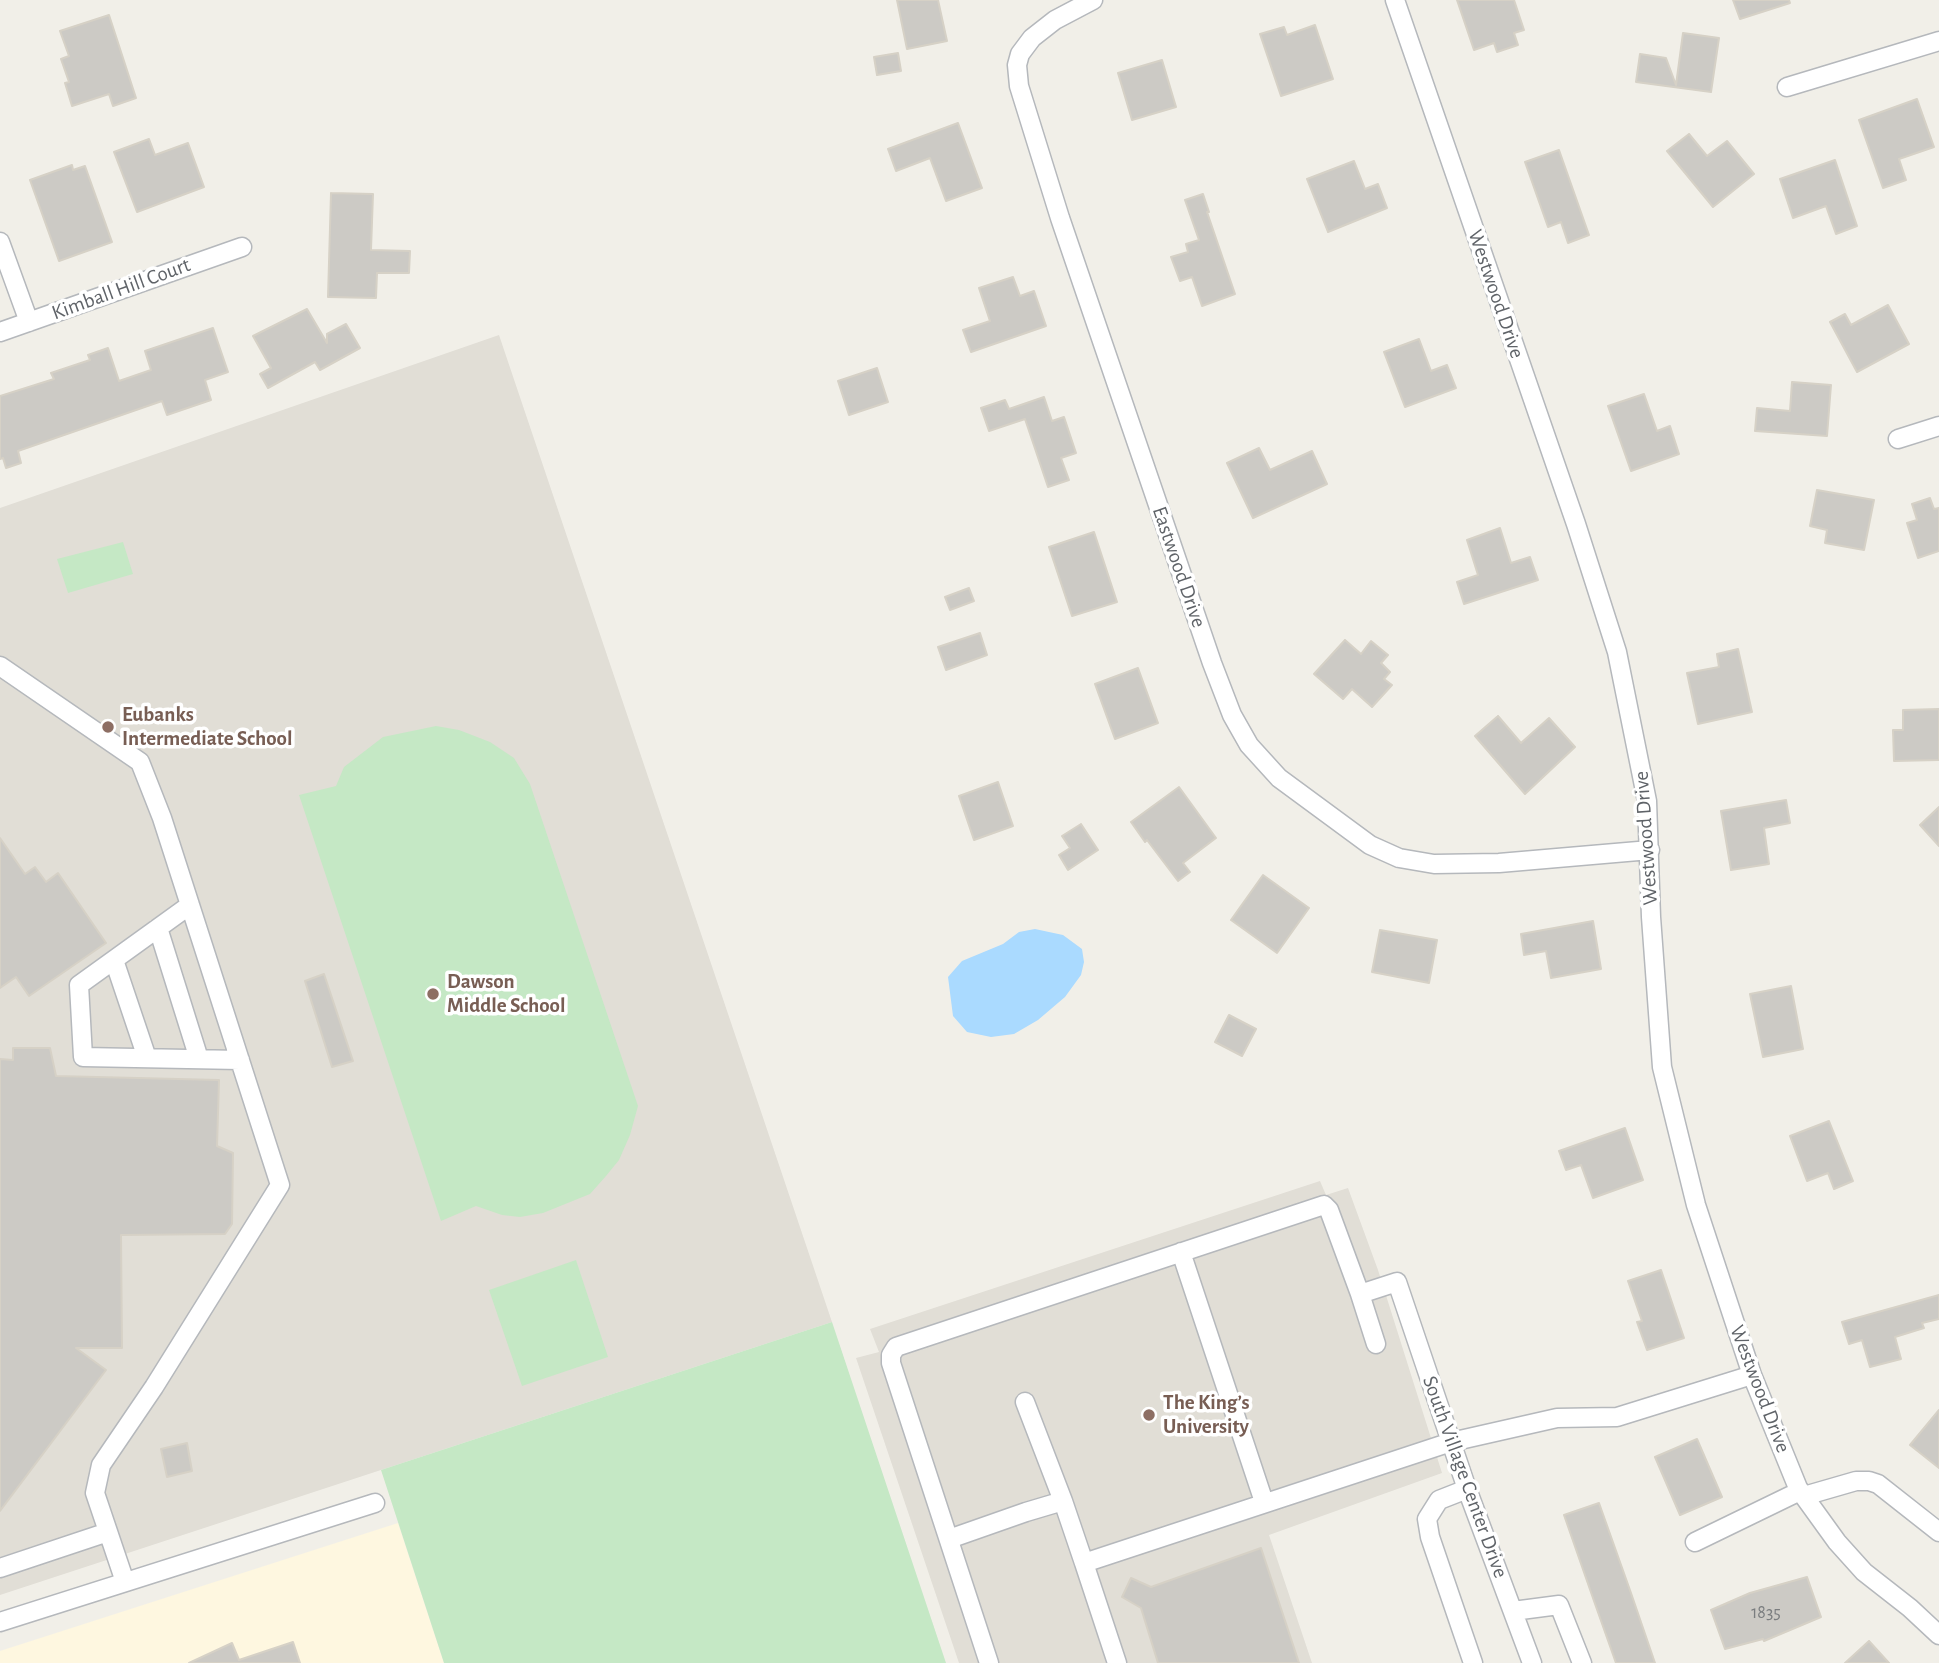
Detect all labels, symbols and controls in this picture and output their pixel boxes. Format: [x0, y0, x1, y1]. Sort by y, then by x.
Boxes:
street label: Westwood Drive [1462, 226, 1530, 362]
street label: Kimball Hill Court [48, 252, 194, 326]
street label: Eastwood Drive [1147, 503, 1211, 631]
place label: Eubanks Intermediate School [122, 702, 292, 752]
marker: Eubanks Intermediate School [100, 719, 116, 735]
street label: Westwood Drive [1629, 770, 1663, 906]
place label: Dawson Middle School [447, 969, 566, 1019]
marker: Dawson Middle School [425, 986, 441, 1002]
street label: Westwood Drive [1724, 1322, 1796, 1456]
street label: South Village Center Drive [1417, 1373, 1513, 1581]
place label: The King’s University [1163, 1390, 1250, 1440]
marker: The King’s University [1141, 1407, 1157, 1423]
house number: 1835 [1751, 1602, 1781, 1624]

